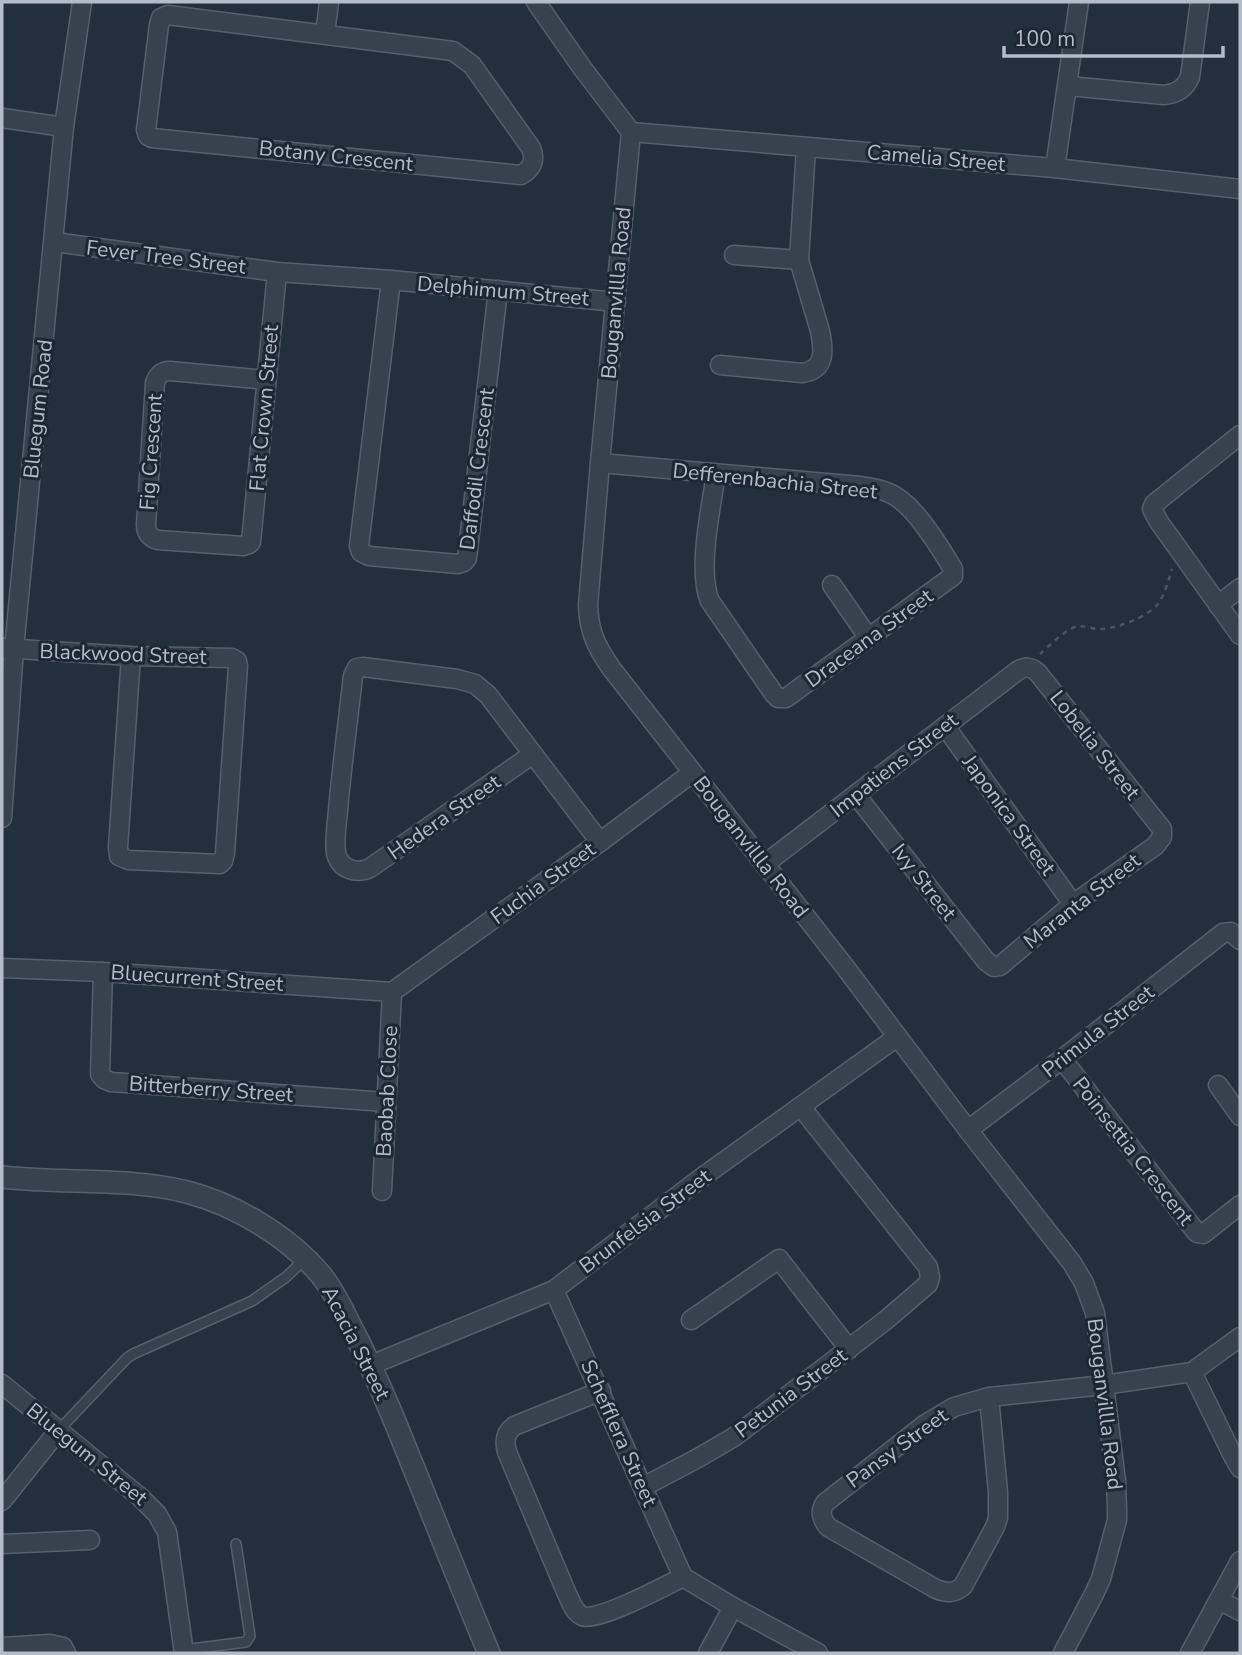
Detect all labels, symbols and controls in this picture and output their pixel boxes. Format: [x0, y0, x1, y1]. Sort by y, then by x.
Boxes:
scale bar [1004, 14, 1223, 58]
text: 100 m [1014, 25, 1075, 53]
street label: Botany Crescent [257, 134, 415, 178]
street label: Camelia Street [866, 138, 1007, 178]
street label: Bouganvillla Road [595, 206, 637, 380]
street label: Fever Tree Street [85, 233, 248, 281]
street label: Delphimum Street [416, 270, 591, 313]
street label: Flat Crown Street [243, 323, 285, 492]
street label: Bluegum Road [17, 338, 59, 480]
street label: Daffodil Crescent [453, 386, 501, 552]
street label: Fig Crescent [133, 392, 169, 511]
street label: Defferenbachia Street [671, 456, 879, 506]
street label: Draceana Street [799, 582, 939, 694]
street label: Blackwood Street [39, 637, 208, 671]
street label: Lobelia Street [1044, 685, 1147, 806]
street label: Impatiens Street [824, 706, 964, 824]
street label: Japonica Street [955, 748, 1062, 881]
street label: Hedera Street [382, 767, 507, 866]
street label: Bouganvillla Road [687, 770, 815, 924]
street label: Fuchia Street [485, 835, 602, 931]
street label: Ivy Street [885, 838, 963, 927]
street label: Maranta Street [1018, 846, 1147, 955]
street label: Bluecurrent Street [110, 958, 285, 998]
street label: Primula Street [1036, 978, 1160, 1084]
street label: Baobab Close [370, 1025, 404, 1157]
street label: Bitterberry Street [128, 1069, 295, 1109]
street label: Poinsettia Crescent [1066, 1071, 1200, 1232]
street label: Brunfelsia Street [573, 1162, 717, 1280]
street label: Acacia Street [315, 1281, 397, 1405]
street label: Bouganvillla Road [1081, 1317, 1129, 1491]
street label: Petunia Street [729, 1341, 853, 1444]
street label: Schefflera Street [574, 1355, 664, 1511]
street label: Bluegum Street [21, 1397, 154, 1512]
street label: Pansy Street [841, 1401, 954, 1494]

